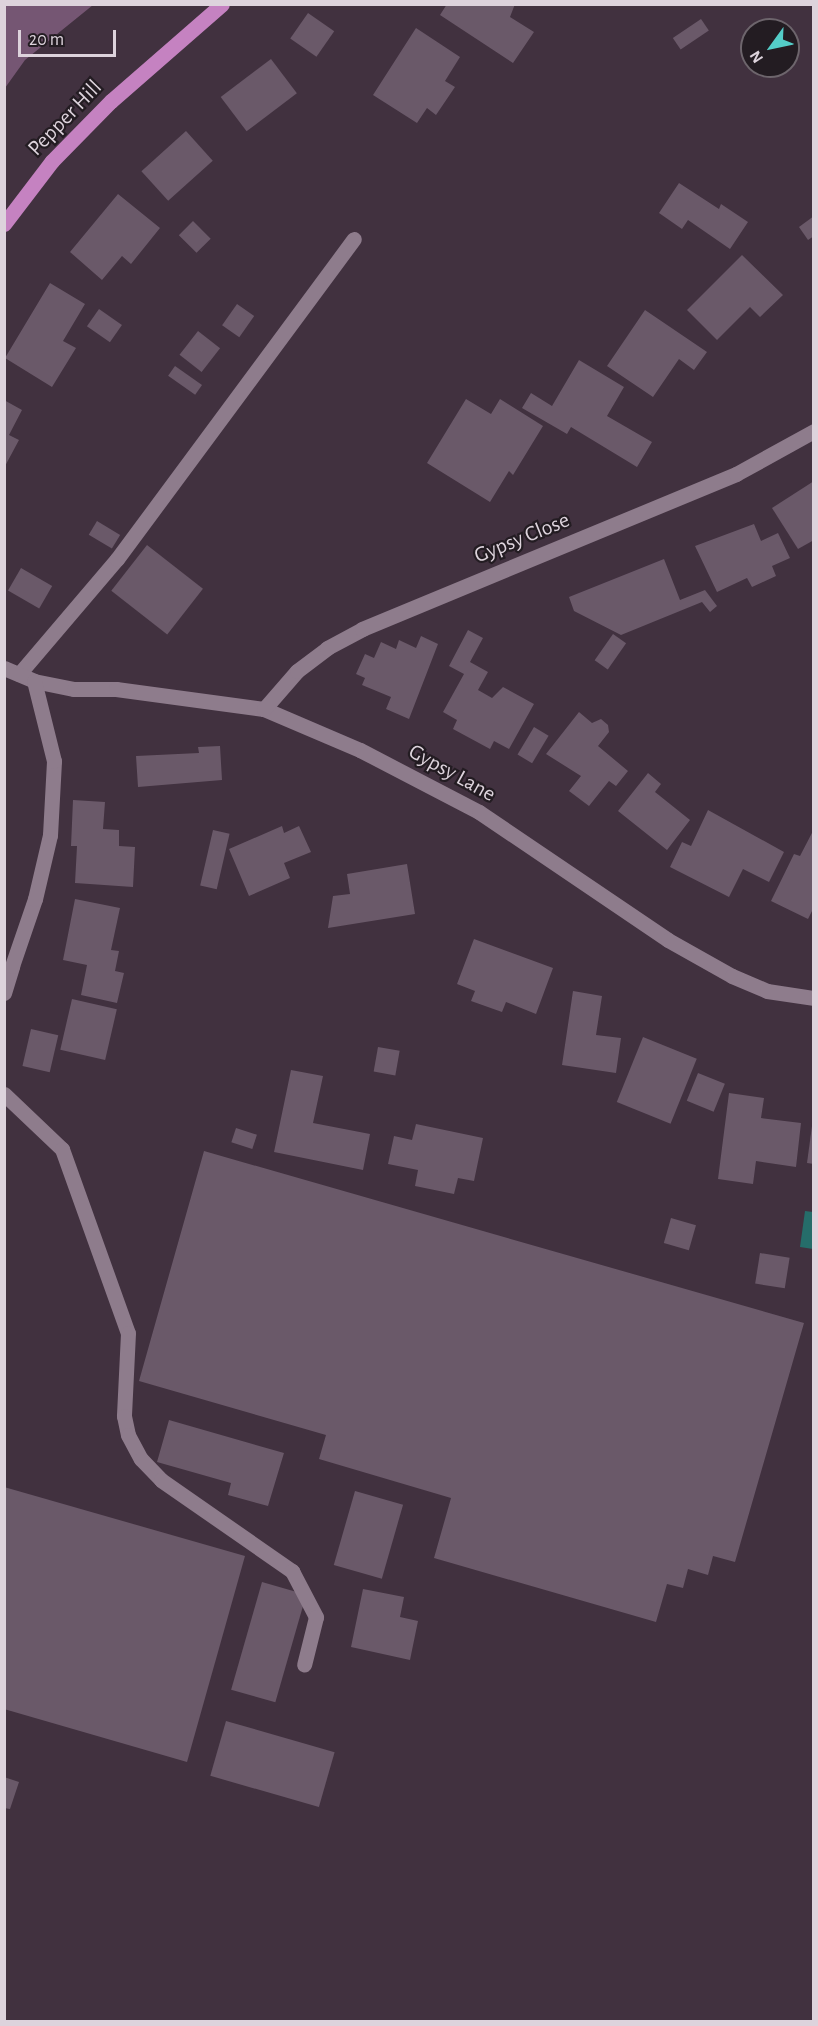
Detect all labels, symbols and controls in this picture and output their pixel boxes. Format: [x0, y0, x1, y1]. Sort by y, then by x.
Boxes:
scale bar [21, 18, 118, 56]
north arrow [740, 18, 800, 78]
text: 20 m [29, 31, 64, 49]
text: N [747, 48, 766, 66]
street label: Pepper Hill [22, 75, 108, 161]
street label: Gypsy Close [470, 507, 574, 569]
street label: Gypsy Lane [404, 738, 500, 808]

